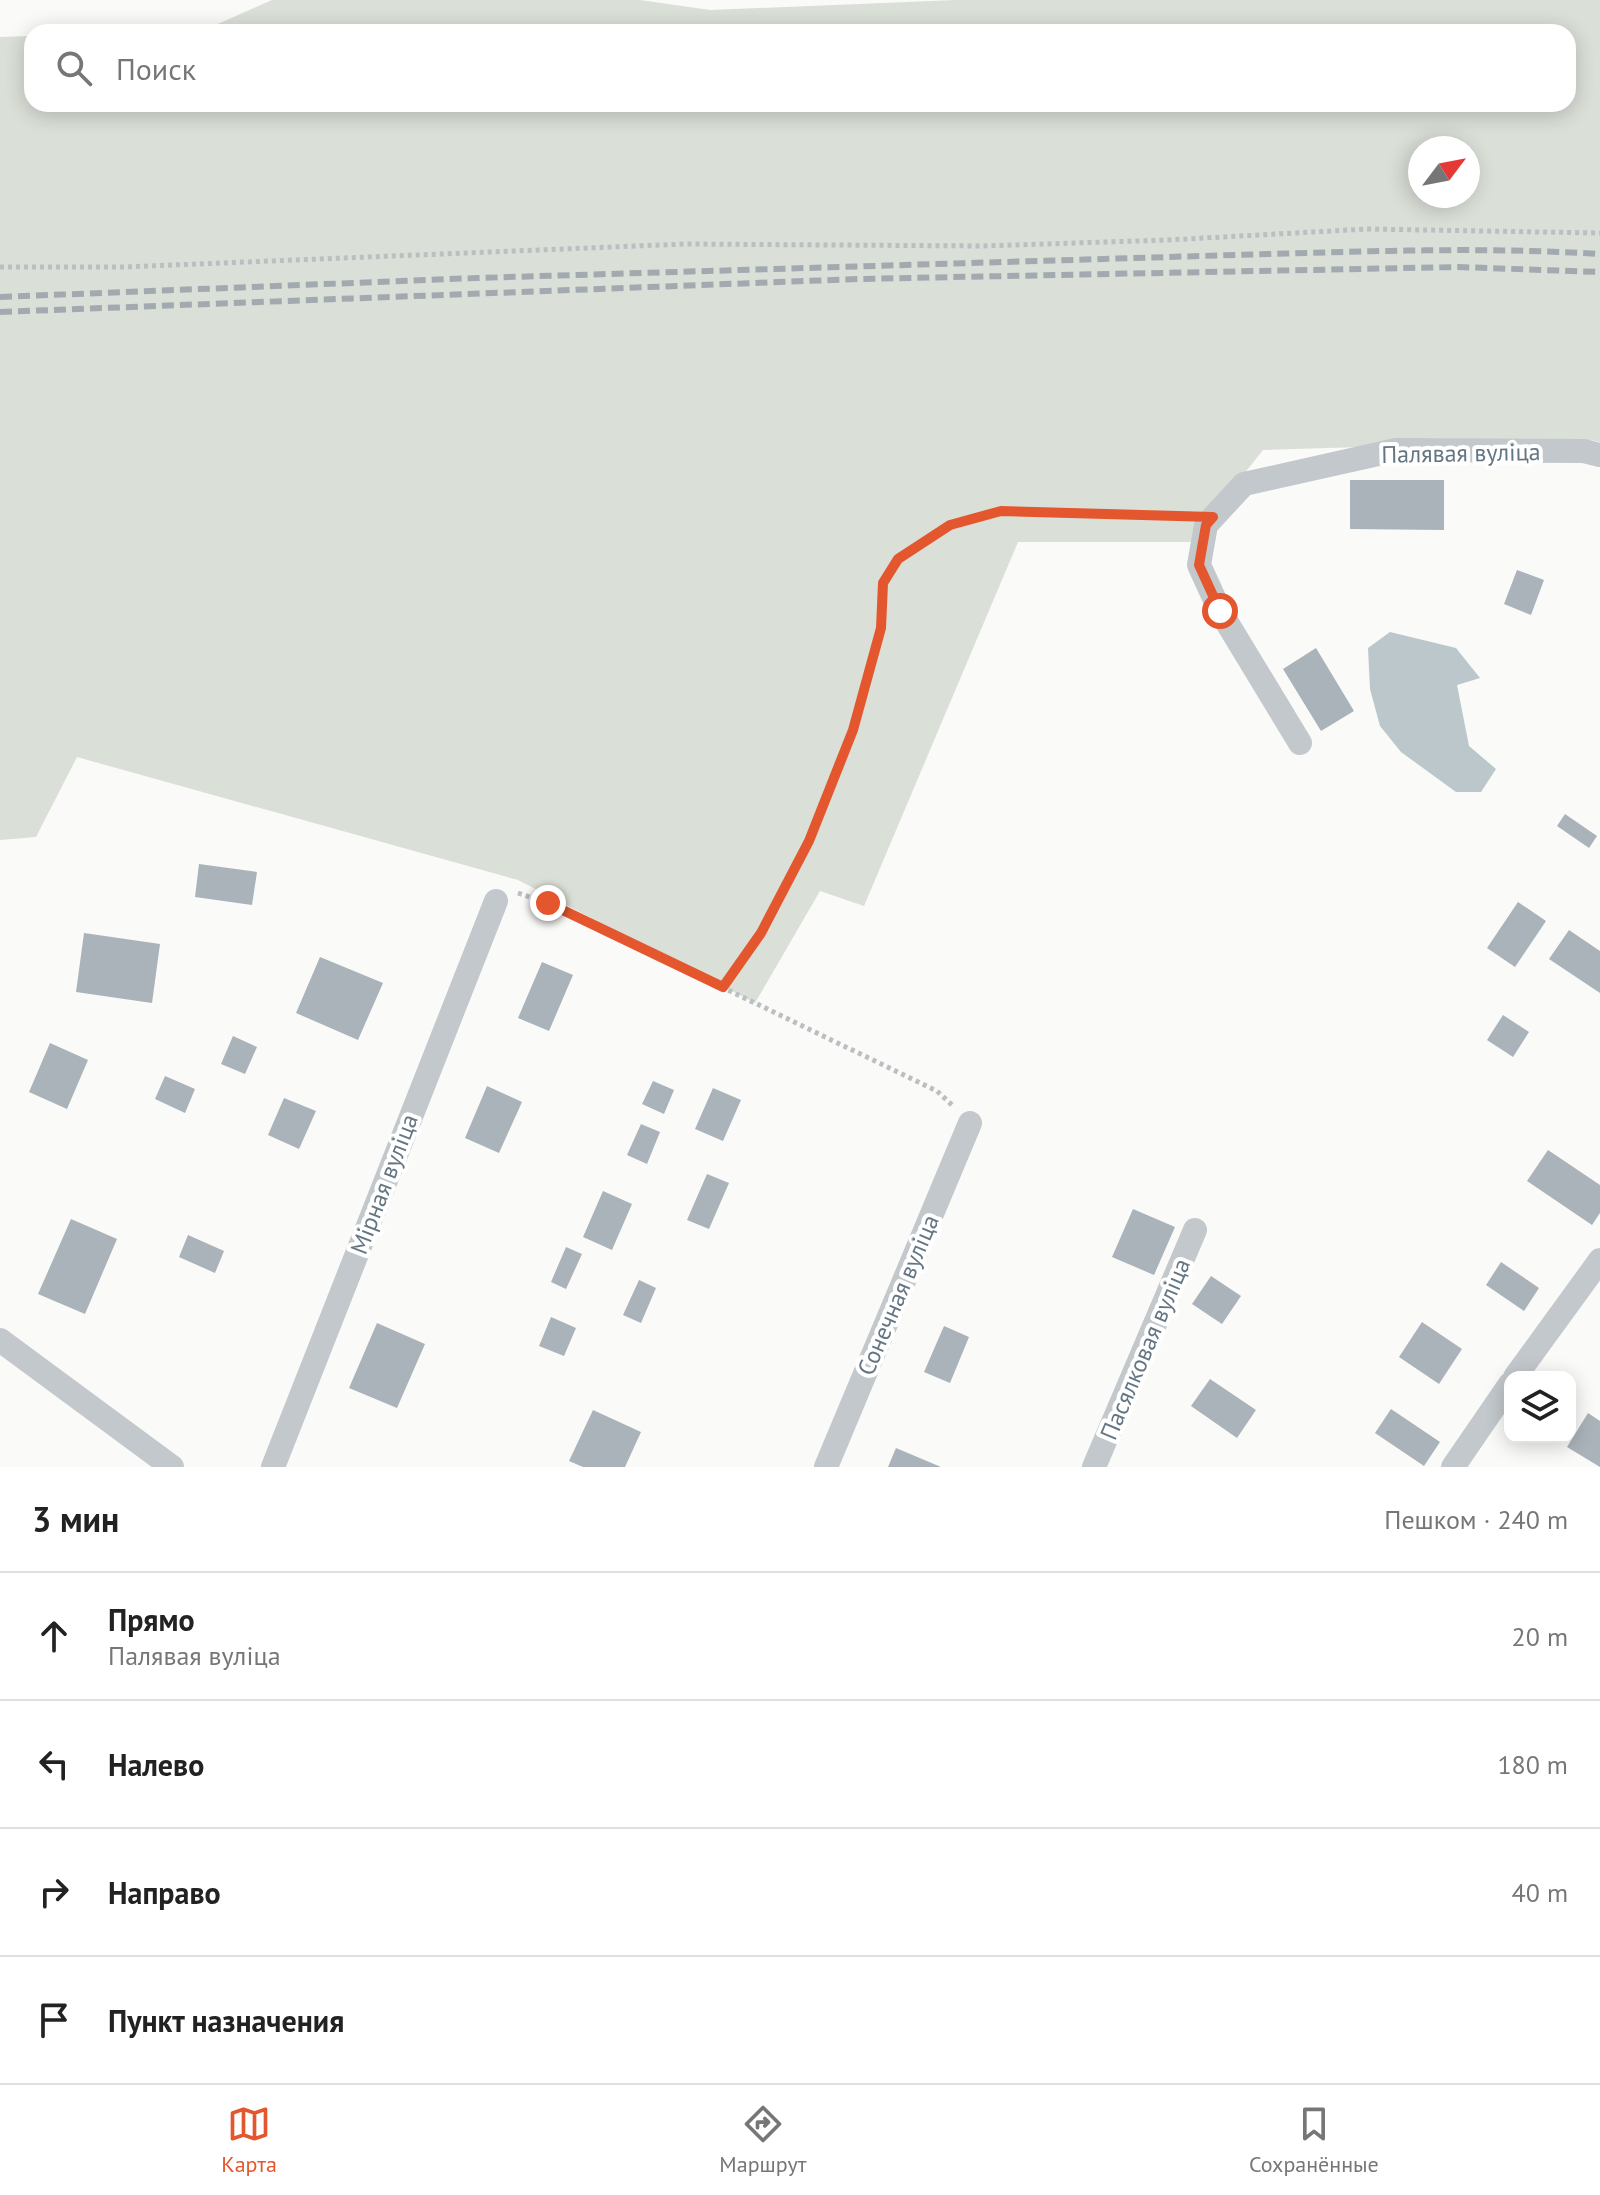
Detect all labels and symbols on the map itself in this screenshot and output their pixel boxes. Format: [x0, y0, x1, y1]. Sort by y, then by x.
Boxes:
north arrow [1408, 136, 1480, 208]
street label: Палявая вуліца [1381, 436, 1541, 470]
route start [1202, 593, 1238, 629]
route end [530, 885, 566, 921]
street label: Мірная вуліца [343, 1110, 425, 1258]
street label: Сонечная вуліца [850, 1210, 946, 1380]
street label: Пасялковая вуліца [1093, 1254, 1197, 1444]

